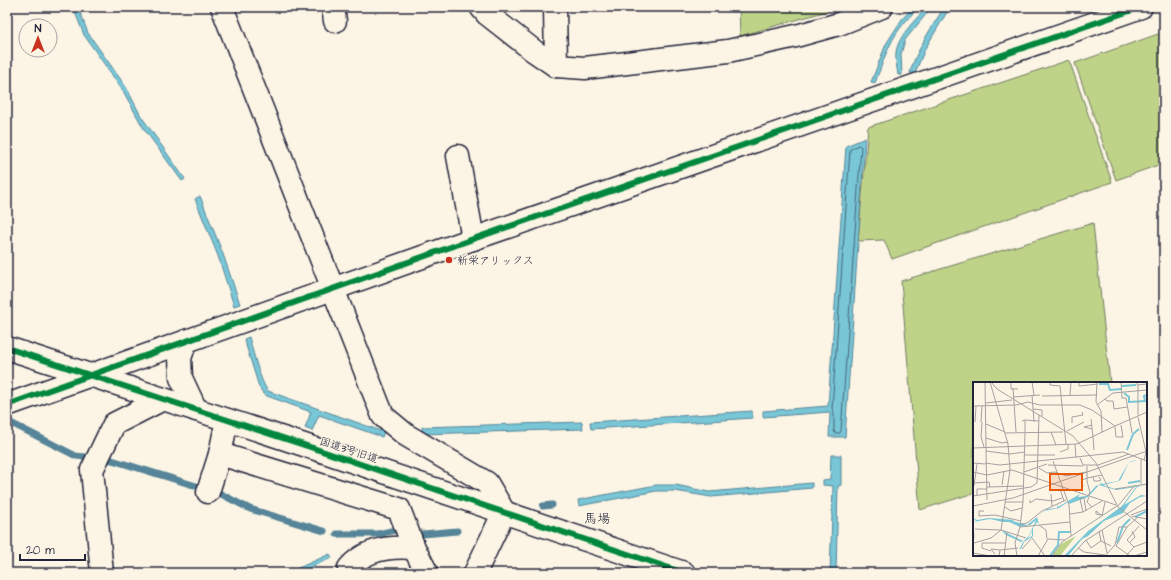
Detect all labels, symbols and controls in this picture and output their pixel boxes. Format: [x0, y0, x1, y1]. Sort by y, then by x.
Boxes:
north arrow [18, 18, 58, 58]
text: N [35, 21, 42, 36]
place label: 新栄アリックス [457, 253, 534, 268]
marker: 新栄アリックス [444, 255, 454, 265]
inset map [973, 382, 1147, 556]
street label: 国道3号旧道 [318, 434, 380, 466]
district label: 馬場 [584, 510, 610, 528]
scale bar [20, 536, 85, 562]
text: 20 m [26, 542, 55, 559]

